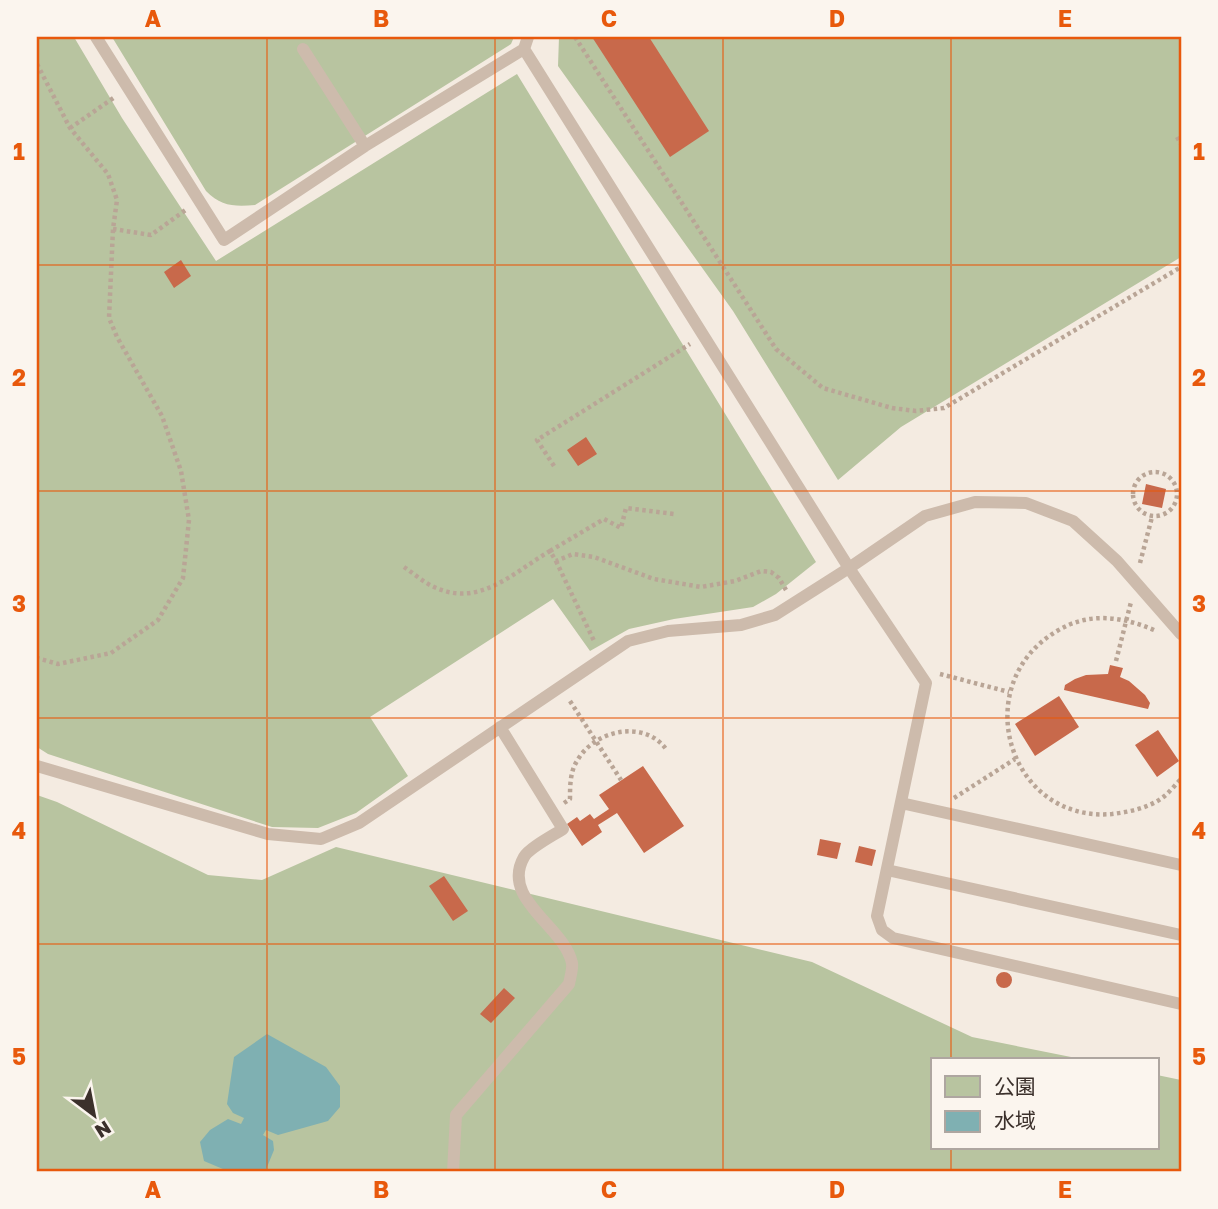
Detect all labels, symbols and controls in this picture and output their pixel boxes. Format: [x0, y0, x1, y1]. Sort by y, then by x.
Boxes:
text: A [145, 4, 162, 32]
text: B [373, 4, 389, 32]
text: C [601, 4, 617, 32]
text: D [829, 4, 845, 32]
text: E [1058, 4, 1072, 32]
text: 1 [13, 137, 25, 165]
text: 1 [1193, 137, 1205, 165]
text: 2 [12, 363, 26, 391]
text: 2 [1192, 363, 1206, 391]
text: 3 [12, 589, 26, 617]
text: 3 [1192, 589, 1206, 617]
text: 4 [12, 816, 26, 844]
text: 4 [1192, 816, 1206, 844]
text: 5 [12, 1042, 26, 1070]
text: 5 [1192, 1042, 1206, 1070]
legend [931, 1058, 1158, 1150]
text: 公園 [994, 1073, 1036, 1099]
north arrow [60, 1080, 130, 1150]
text: 水域 [994, 1107, 1036, 1133]
text: N [91, 1116, 115, 1143]
text: A [145, 1175, 162, 1203]
text: B [373, 1175, 389, 1203]
text: C [601, 1175, 617, 1203]
text: D [829, 1175, 845, 1203]
text: E [1058, 1175, 1072, 1203]

